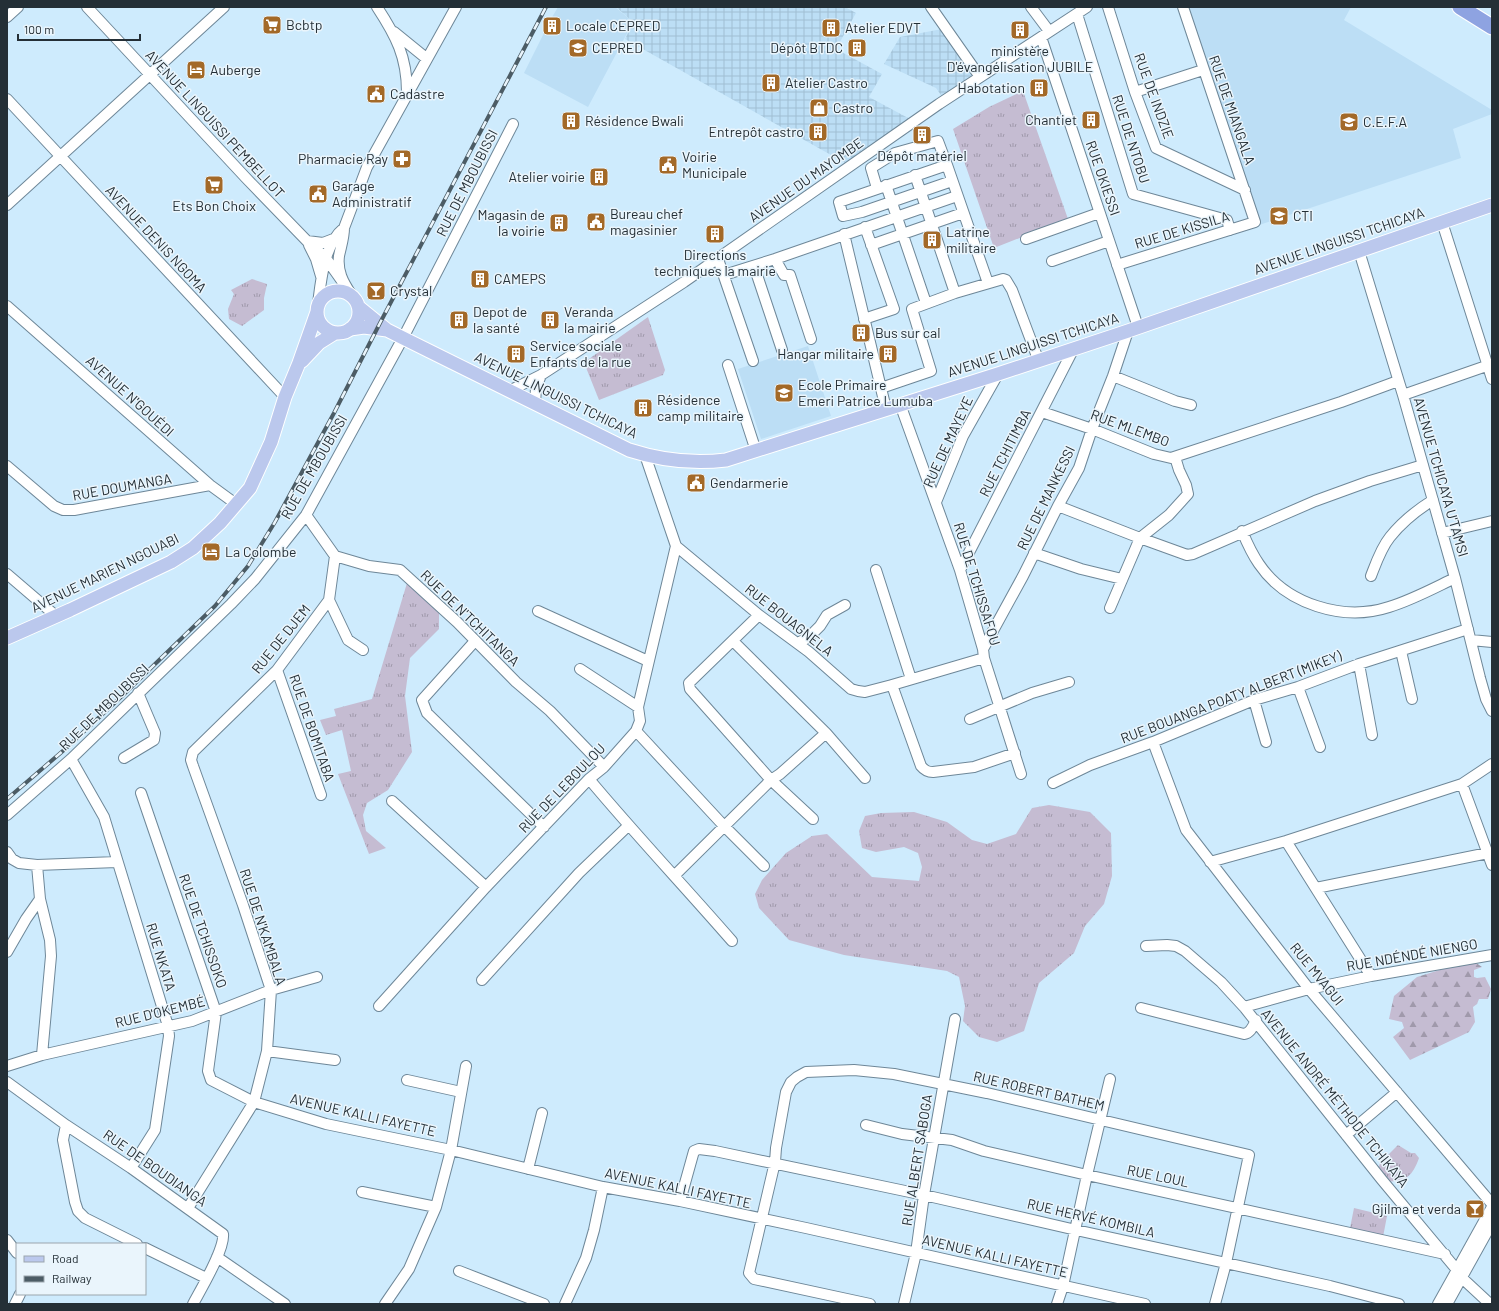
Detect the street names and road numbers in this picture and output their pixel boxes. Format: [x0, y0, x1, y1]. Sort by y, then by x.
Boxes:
street label: AVENUE LINGUISSI PEMBELLOT [142, 46, 288, 201]
street label: RUE DE INDZIE [1131, 51, 1178, 141]
street label: RUE DE MIANGALA [1206, 53, 1259, 167]
street label: RUE DE NTOBU [1109, 92, 1154, 185]
street label: RUE DE MBOUBISSI [432, 126, 501, 239]
street label: AVENUE DU MAYOMBE [745, 134, 866, 225]
street label: RUE OKIESSI [1083, 138, 1124, 218]
street label: AVENUE DENIS NGOMA [102, 181, 211, 296]
street label: AVENUE LINGUISSI TCHICAYA [1251, 203, 1427, 278]
street label: RUE DE KISSILA [1132, 207, 1232, 252]
street label: AVENUE LINGUISSI TCHICAYA [945, 309, 1121, 380]
street label: AVENUE LINGUISSI TCHICAYA [472, 348, 641, 442]
street label: AVENUE N'GOUÉDI [83, 352, 178, 440]
street label: RUE DE MAYEYE [919, 393, 976, 490]
street label: AVENUE TCHICAYA U'TAMSI [1411, 395, 1472, 559]
street label: RUE MLEMBO [1088, 405, 1172, 450]
street label: RUE TCHITIMBA [975, 406, 1034, 499]
street label: RUE DE MBOUBISSI [277, 412, 350, 522]
street label: RUE DE MANKESSI [1013, 443, 1078, 553]
street label: RUE DOUMANGA [71, 469, 173, 504]
street label: RUE DE TCHISSAFOU [951, 520, 1004, 648]
street label: AVENUE MARIEN NGOUABI [28, 529, 181, 616]
street label: RUE DE N'TCHITANGA [417, 566, 524, 670]
street label: RUE BOUAGNELA [742, 580, 837, 660]
street label: RUE DE DJEM [248, 601, 314, 677]
street label: RUE BOUANGA POATY ALBERT (MIKEY) [1118, 646, 1344, 747]
street label: RUE DE MBOUBISSI [55, 660, 152, 754]
street label: RUE DE BOMITABA [286, 672, 339, 784]
street label: RUE DE LEBOULOU [515, 739, 609, 836]
street label: RUE DE N'KAMBALA [237, 866, 290, 988]
street label: RUE DE TCHISSOKO [176, 872, 231, 990]
street label: RUE NKATA [143, 921, 180, 994]
street label: RUE NDÉNDÉ NIENGO [1345, 935, 1479, 974]
street label: RUE MVAGUI [1287, 939, 1348, 1008]
street label: RUE D'OKEMBÉ [113, 992, 207, 1031]
street label: AVENUE ANDRÉ MÉTHODE TCHIKAYA [1258, 1005, 1413, 1191]
street label: RUE ROBERT BATHEM [972, 1067, 1107, 1114]
street label: AVENUE KALLI FAYETTE [288, 1089, 438, 1140]
street label: RUE ALBERT SABOGA [898, 1092, 935, 1227]
street label: RUE DE BOUDIANGA [100, 1125, 211, 1210]
street label: RUE LOUL [1126, 1161, 1191, 1190]
street label: AVENUE KALLI FAYETTE [603, 1164, 753, 1211]
street label: RUE HERVÉ KOMBILA [1025, 1195, 1157, 1241]
street label: AVENUE KALLI FAYETTE [920, 1230, 1070, 1281]

